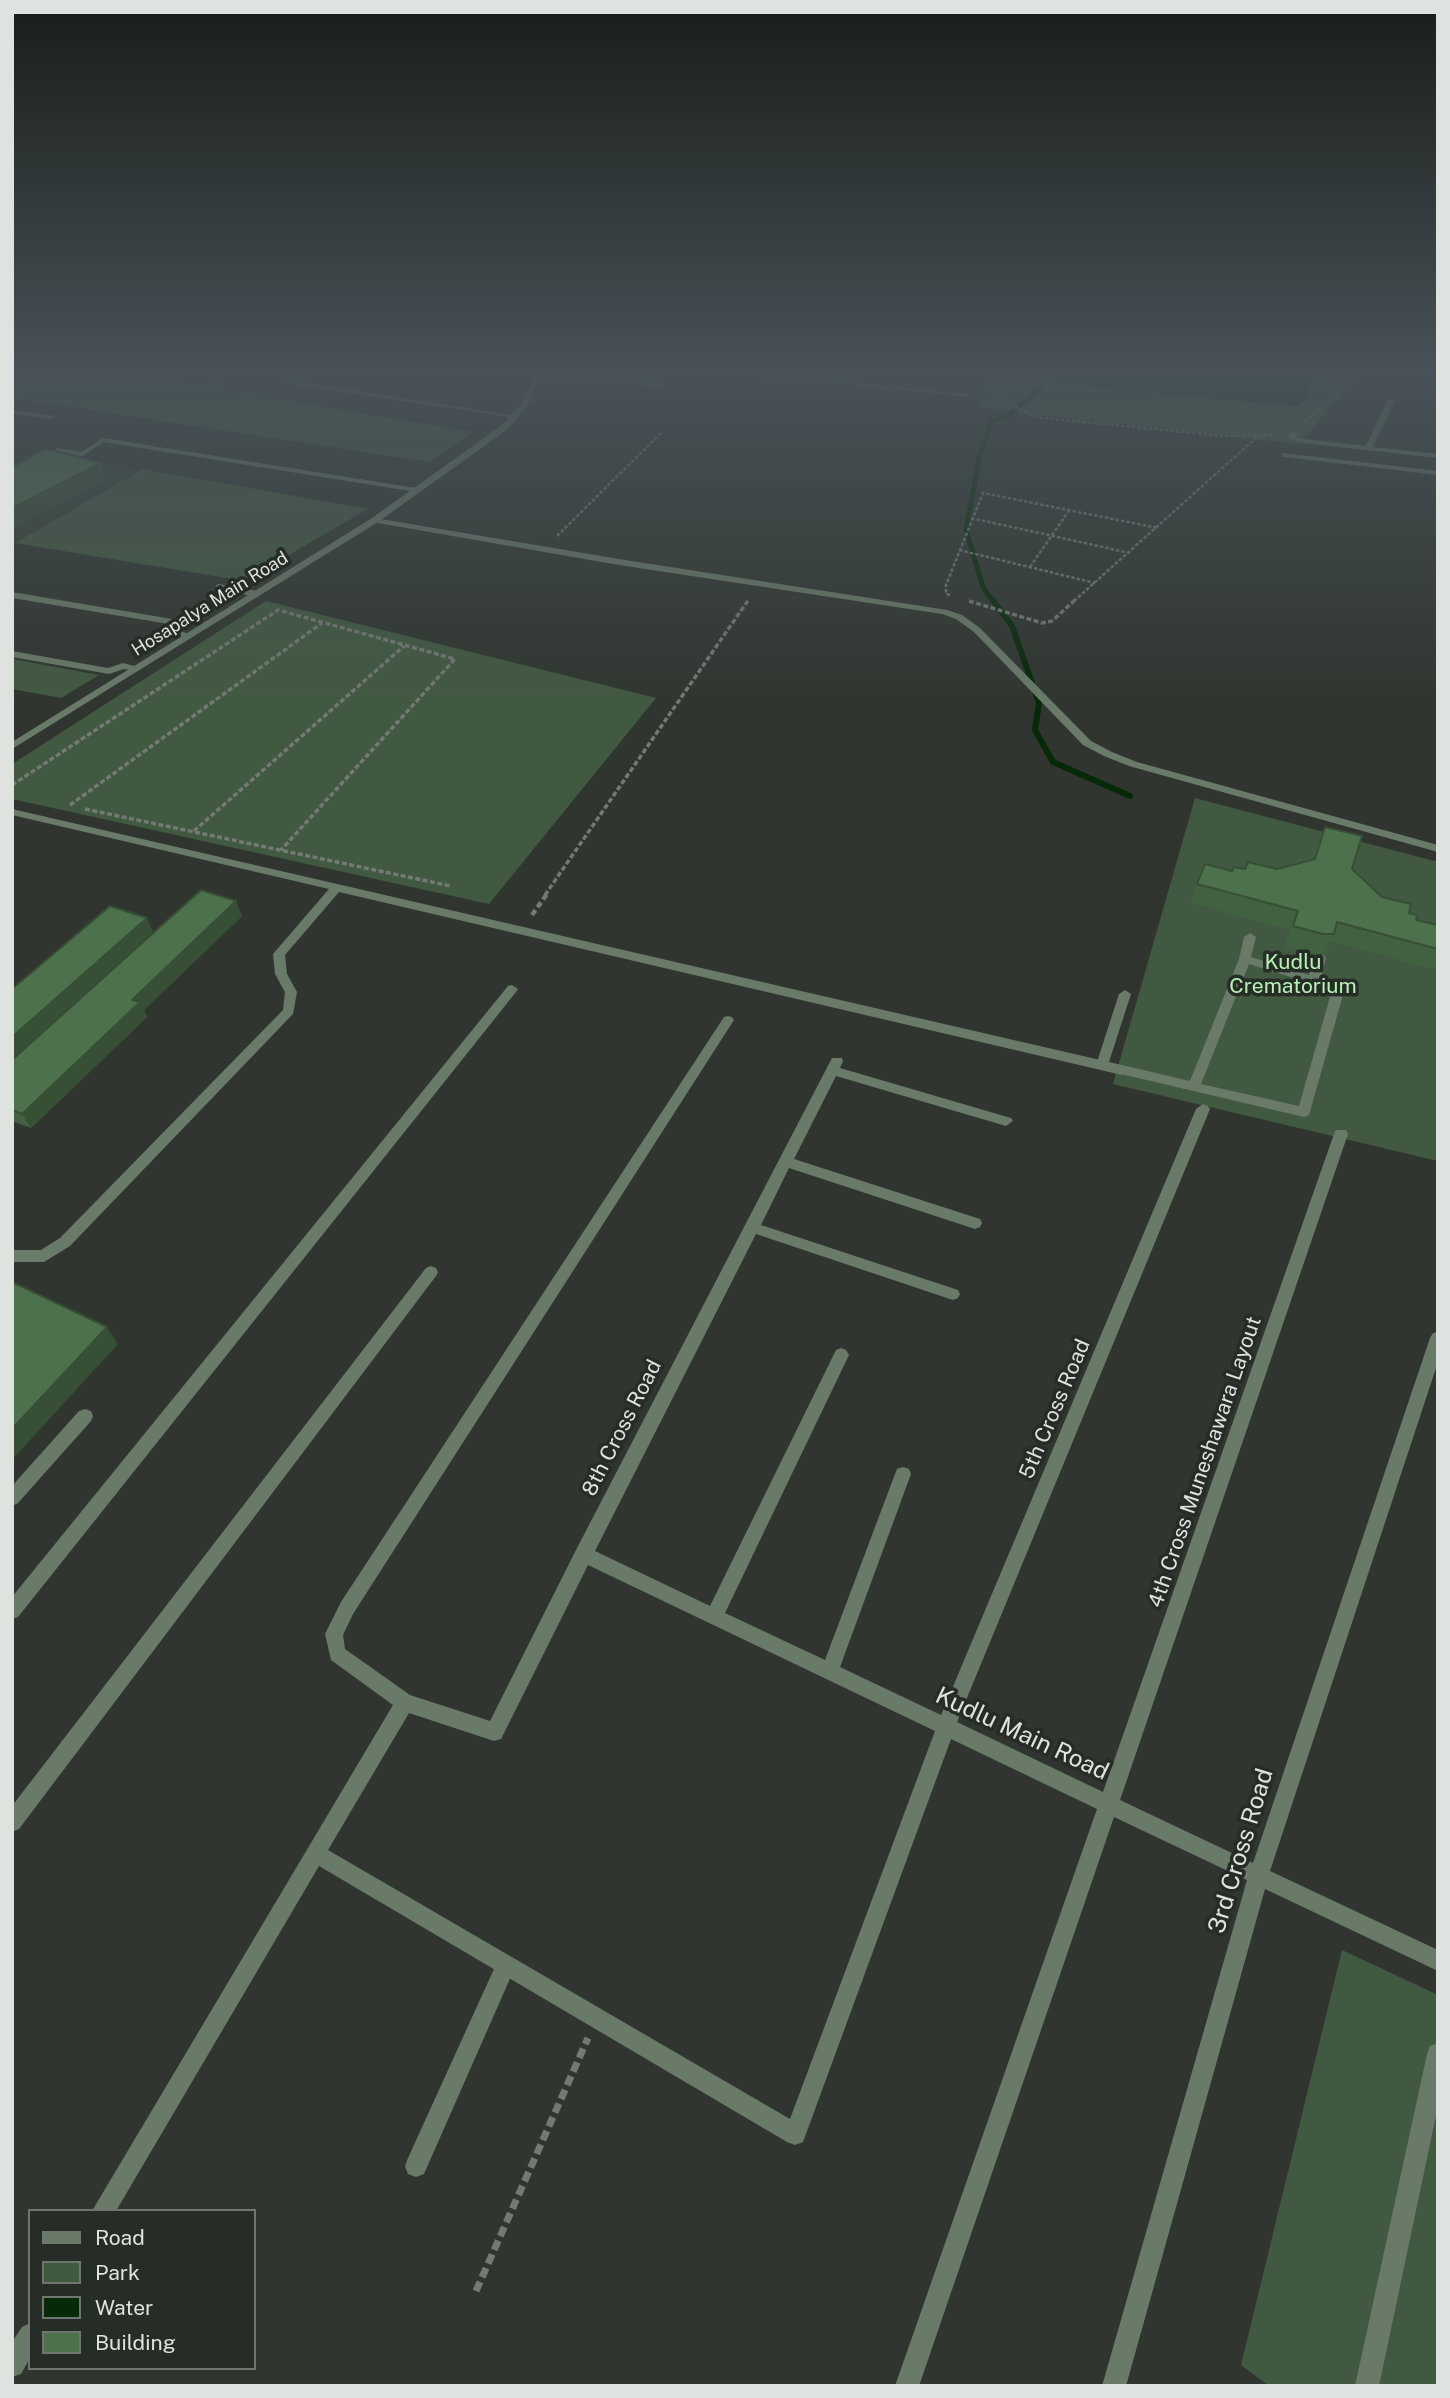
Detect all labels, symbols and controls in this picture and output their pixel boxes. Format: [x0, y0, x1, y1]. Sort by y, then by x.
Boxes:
street label: Hosapalya Main Road [128, 547, 292, 661]
park label: Kudlu Crematorium [1229, 950, 1357, 1000]
street label: 4th Cross Muneshawara Layout [1143, 1313, 1267, 1611]
street label: 5th Cross Road [1014, 1335, 1096, 1483]
street label: 8th Cross Road [577, 1356, 667, 1500]
street label: Kudlu Main Road [931, 1681, 1113, 1787]
street label: 3rd Cross Road [1202, 1765, 1280, 1937]
legend [28, 2209, 256, 2370]
text: Road [95, 2225, 145, 2250]
text: Park [95, 2260, 140, 2285]
text: Water [95, 2295, 153, 2320]
text: Building [95, 2330, 176, 2355]

